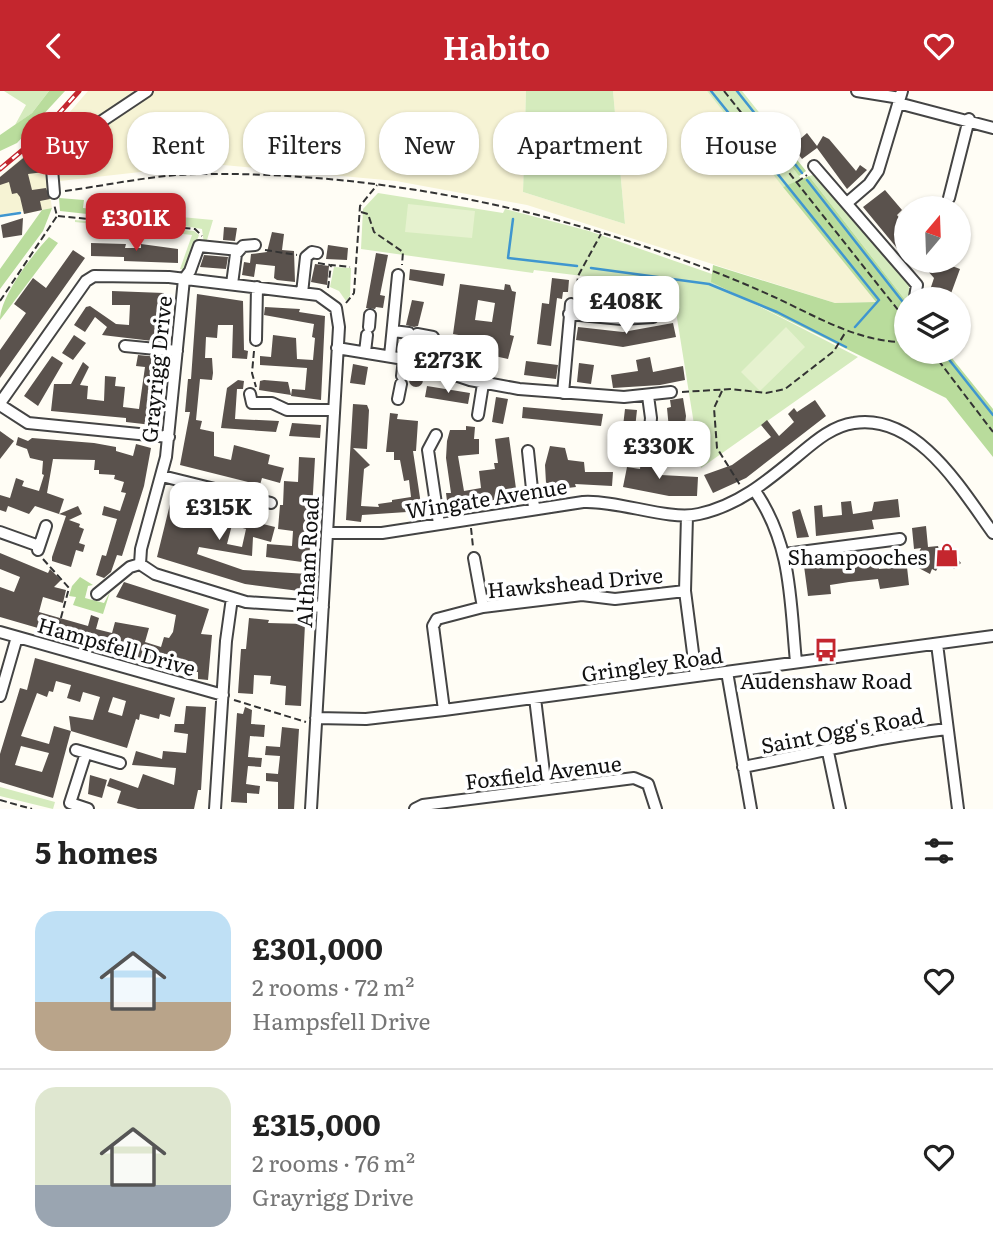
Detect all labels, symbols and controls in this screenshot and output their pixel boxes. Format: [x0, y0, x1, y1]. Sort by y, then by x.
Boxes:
text: Habito [443, 22, 550, 70]
icon: back [35, 27, 73, 65]
icon: heart [920, 27, 958, 65]
chip: Buy [21, 112, 113, 175]
chip: Rent [127, 112, 229, 175]
chip: Filters [243, 112, 365, 175]
chip: New [379, 112, 479, 175]
chip: Apartment [493, 112, 667, 175]
chip: House [681, 112, 801, 175]
pin: £301K [87, 193, 185, 253]
north arrow [894, 196, 971, 273]
map controls [894, 196, 971, 364]
text: £301K [102, 199, 170, 233]
pin: £408K [577, 277, 675, 336]
text: £408K [589, 282, 663, 316]
button: layers [894, 287, 971, 364]
street label: Grayrigg Drive [132, 294, 178, 444]
pin: £273K [399, 335, 497, 395]
text: £273K [413, 341, 483, 375]
pin: £330K [610, 421, 708, 481]
text: £330K [623, 427, 695, 461]
street label: Wingate Avenue [403, 469, 569, 525]
pin: £315K [170, 483, 268, 542]
text: £315K [186, 488, 252, 522]
street label: Altham Road [287, 496, 325, 628]
place label: Shampooches [788, 540, 927, 571]
shop icon: Shampooches [933, 541, 961, 569]
street label: Hawkshead Drive [486, 558, 664, 604]
street label: Hampsfell Drive [34, 608, 200, 682]
bus stop icon: Audenshaw Road [812, 636, 840, 664]
street label: Gringley Road [579, 638, 725, 688]
place label: Audenshaw Road [740, 664, 912, 695]
street label: Saint Ogg's Road [758, 698, 926, 760]
street label: Foxfield Avenue [463, 746, 623, 796]
text: 5 homes [35, 829, 158, 873]
icon: filters [920, 832, 958, 870]
text: £301,000 [252, 925, 383, 969]
icon: home [91, 939, 175, 1023]
icon: heart [920, 962, 958, 1000]
text: 2 rooms · 72 m² [252, 969, 414, 1003]
text: Hampsfell Drive [252, 1003, 430, 1037]
text: £315,000 [252, 1101, 381, 1145]
icon: home [91, 1115, 175, 1199]
icon: heart [920, 1138, 958, 1176]
text: 2 rooms · 76 m² [252, 1145, 415, 1179]
text: Grayrigg Drive [252, 1179, 414, 1213]

